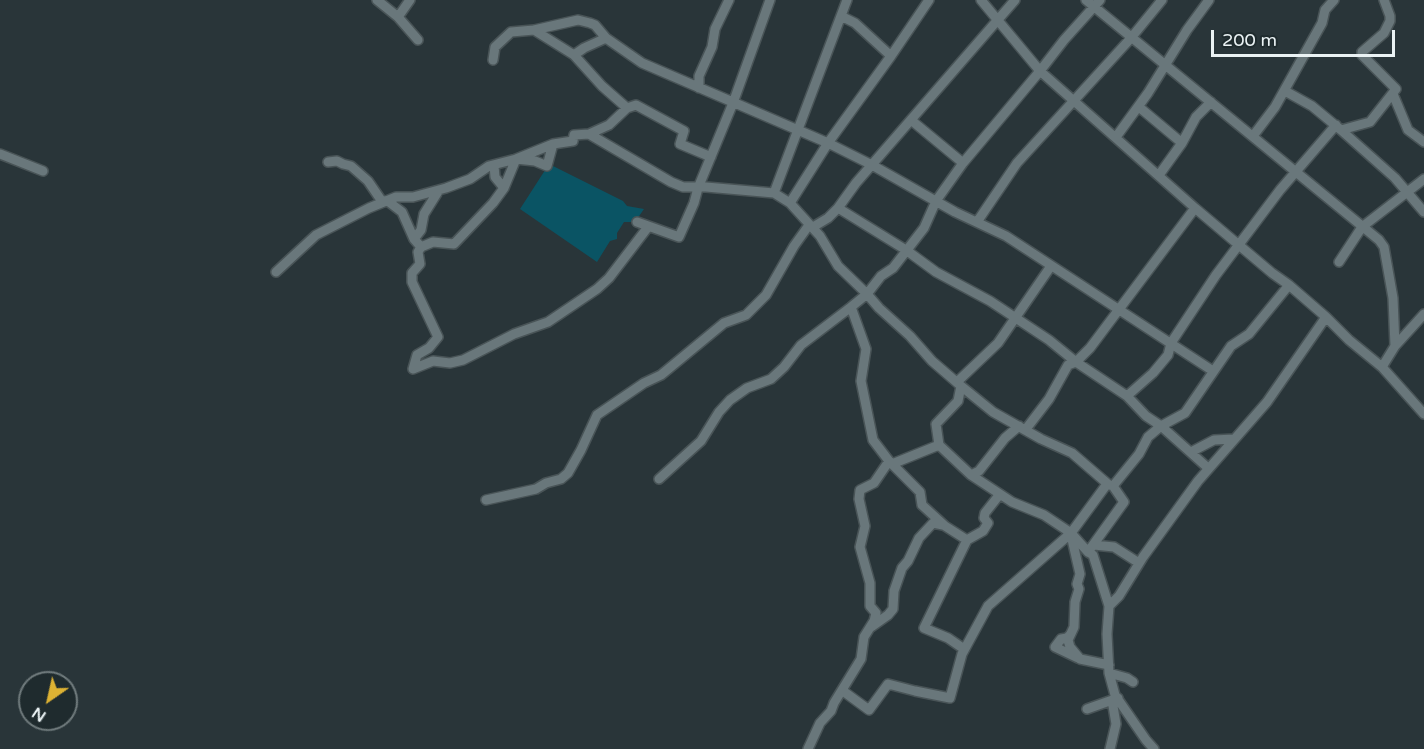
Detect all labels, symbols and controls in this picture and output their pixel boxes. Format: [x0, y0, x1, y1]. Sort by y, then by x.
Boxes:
scale bar [1214, 18, 1398, 56]
text: 200 m [1222, 29, 1277, 51]
north arrow [18, 671, 78, 731]
text: N [28, 702, 50, 726]

